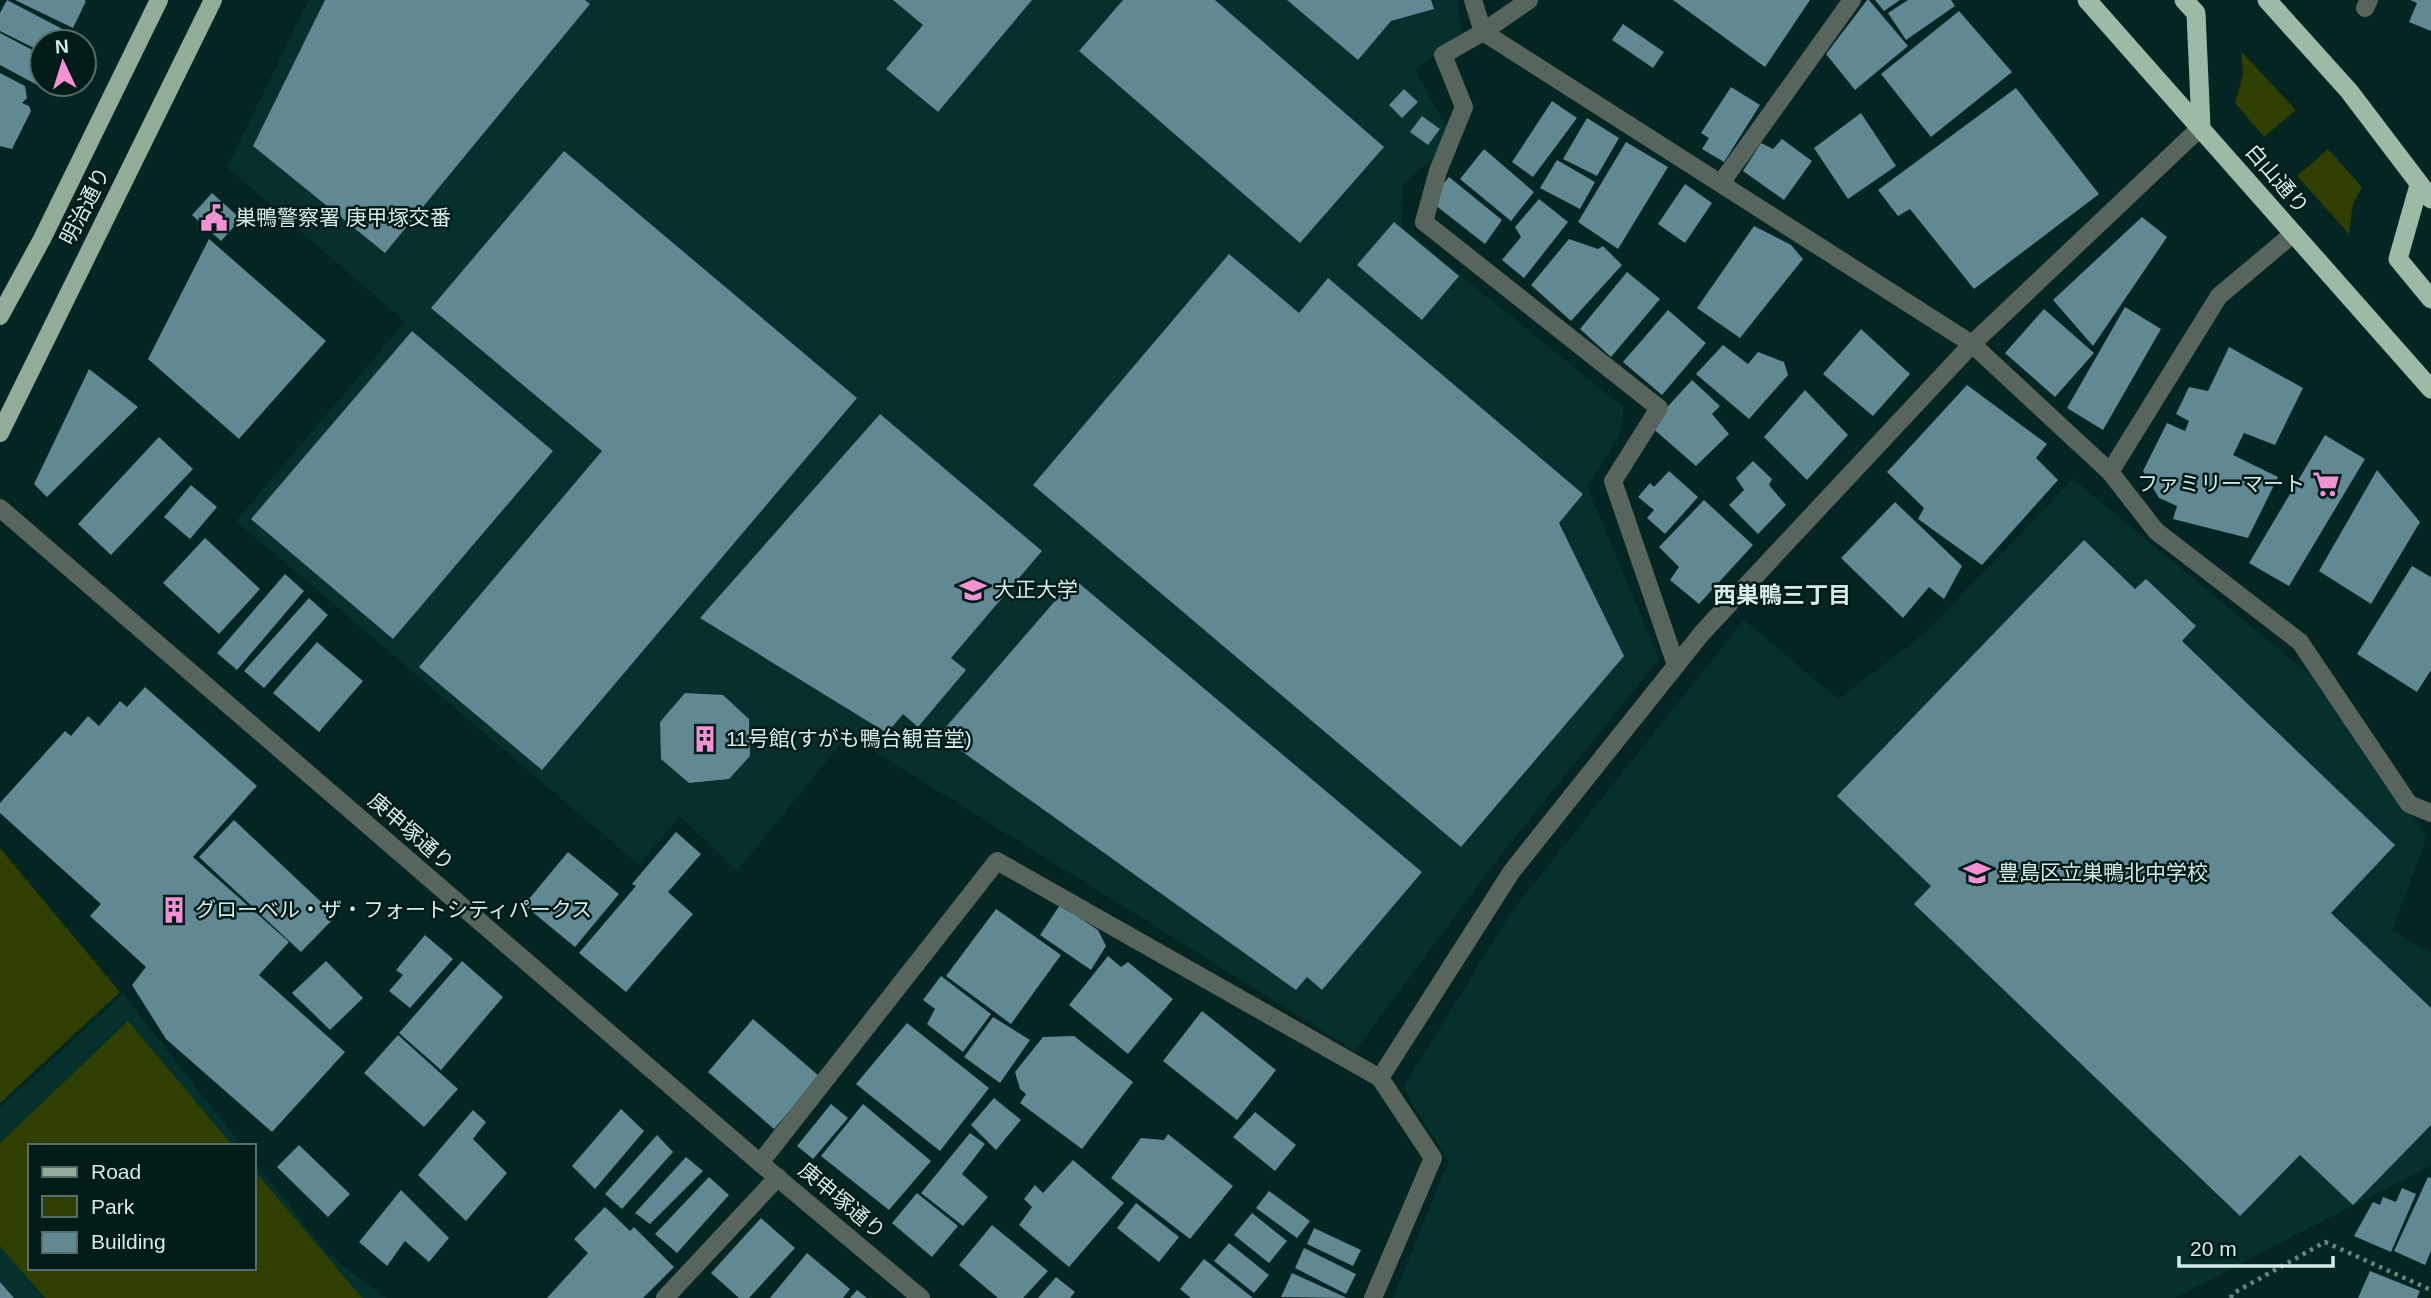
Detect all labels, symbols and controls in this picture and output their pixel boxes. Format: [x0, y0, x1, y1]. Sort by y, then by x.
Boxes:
north arrow [28, 28, 98, 98]
text: N [54, 36, 69, 57]
street label: 白山通り [2241, 139, 2314, 218]
street label: 明治通り [55, 163, 114, 248]
public building icon: 巣鴨警察署 庚甲塚交番 [199, 203, 229, 233]
place label: 巣鴨警察署 庚甲塚交番 [235, 206, 451, 229]
supermarket icon: ファミリーマート [2311, 469, 2341, 499]
place label: ファミリーマート [2137, 472, 2305, 495]
school or university icon: 大正大学 [958, 575, 988, 605]
place label: 大正大学 [994, 578, 1078, 601]
district label: 西巣鴨三丁目 [1713, 582, 1851, 608]
building icon: 11号館(すがも鴨台観音堂) [690, 724, 720, 754]
place label: 11号館(すがも鴨台観音堂) [726, 727, 972, 750]
street label: 庚申塚通り [364, 789, 458, 875]
school or university icon: 豊島区立巣鴨北中学校 [1962, 858, 1992, 888]
place label: 豊島区立巣鴨北中学校 [1998, 861, 2208, 884]
building icon: グローベル・ザ・フォートシティパークス [159, 895, 189, 925]
place label: グローベル・ザ・フォートシティパークス [195, 898, 592, 921]
legend [28, 1144, 256, 1270]
street label: 庚申塚通り [795, 1158, 890, 1243]
text: Road [91, 1160, 141, 1183]
text: Park [91, 1195, 135, 1218]
scale bar [2179, 1224, 2333, 1268]
text: Building [91, 1230, 166, 1253]
text: 20 m [2190, 1237, 2237, 1260]

